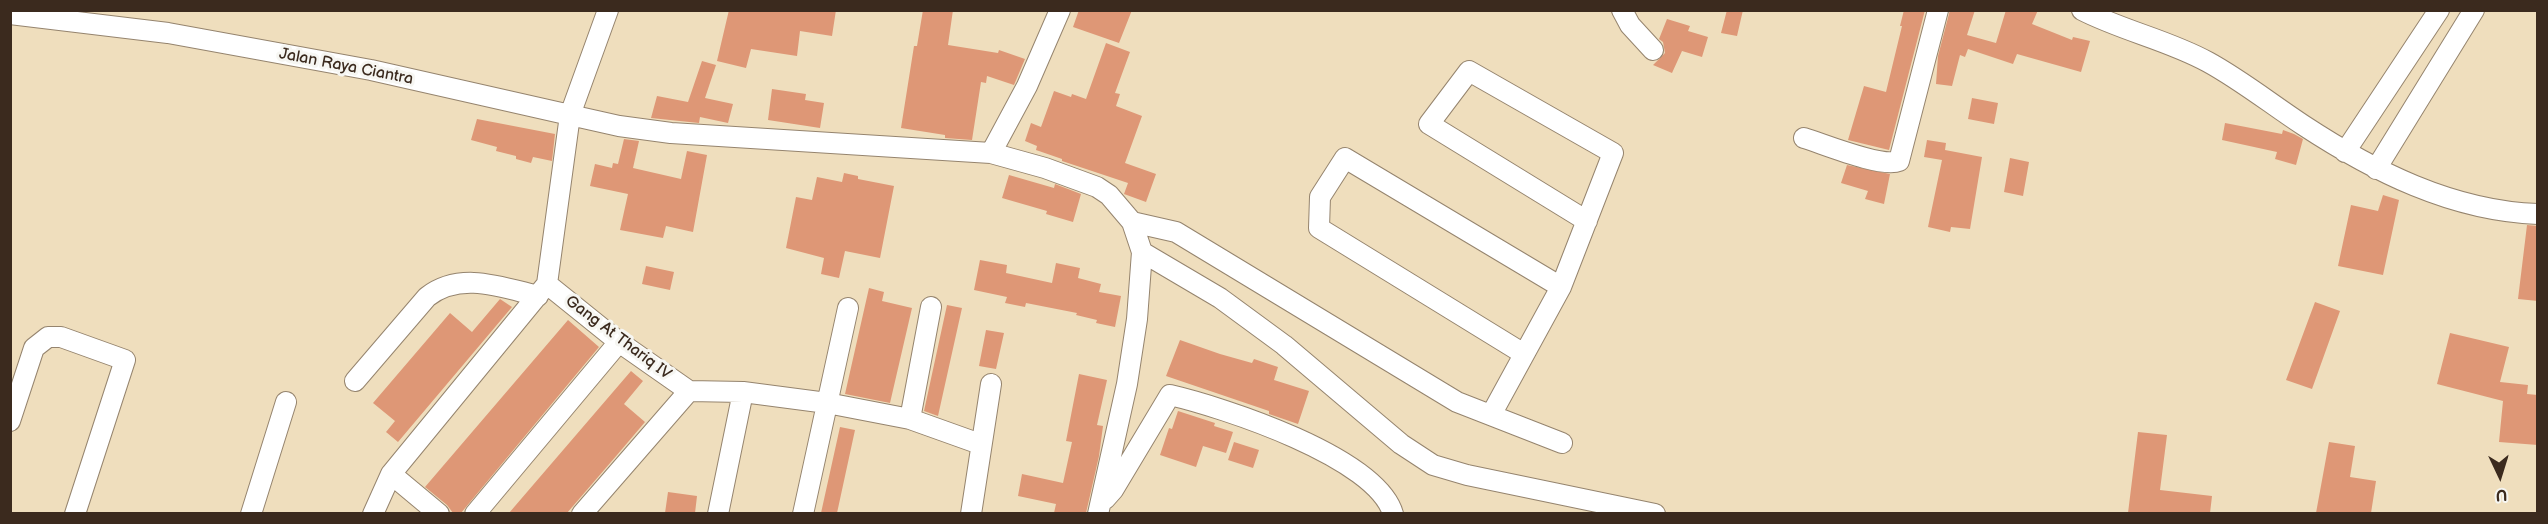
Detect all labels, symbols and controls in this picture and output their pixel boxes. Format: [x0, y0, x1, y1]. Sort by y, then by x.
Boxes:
street label: Jalan Raya Ciantra [277, 45, 415, 89]
street label: Gang At Thariq IV [561, 292, 675, 384]
north arrow [2470, 446, 2530, 506]
text: U [2495, 485, 2508, 504]

